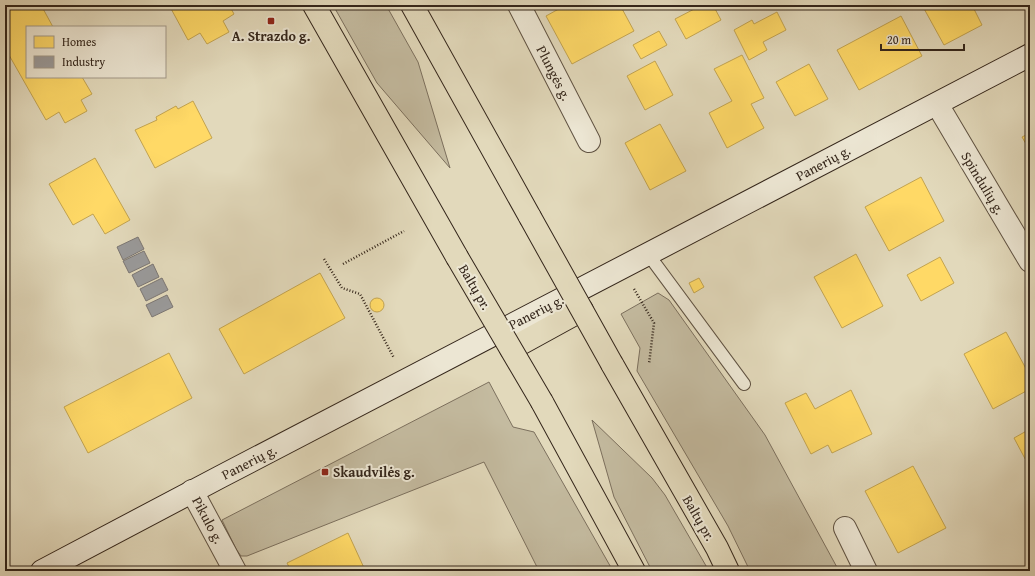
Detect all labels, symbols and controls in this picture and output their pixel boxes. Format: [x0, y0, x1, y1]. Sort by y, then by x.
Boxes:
marker: A. Strazdo g. [266, 16, 276, 26]
legend [26, 26, 166, 78]
place label: A. Strazdo g. [232, 26, 310, 46]
scale bar [881, 26, 964, 52]
text: 20 m [887, 31, 911, 48]
text: Homes [62, 33, 97, 50]
street label: Plungės g. [532, 42, 576, 104]
text: Industry [62, 53, 105, 70]
street label: Panerių g. [792, 140, 854, 186]
street label: Spindulių g. [956, 148, 1010, 218]
street label: Baltų pr. [454, 260, 496, 314]
street label: Panerių g. [505, 290, 567, 334]
street label: Panerių g. [218, 440, 280, 484]
place label: Skaudvilės g. [333, 462, 415, 482]
marker: Skaudvilės g. [320, 467, 330, 477]
street label: Baltų pr. [678, 491, 720, 545]
street label: Pikulo g. [187, 493, 229, 547]

